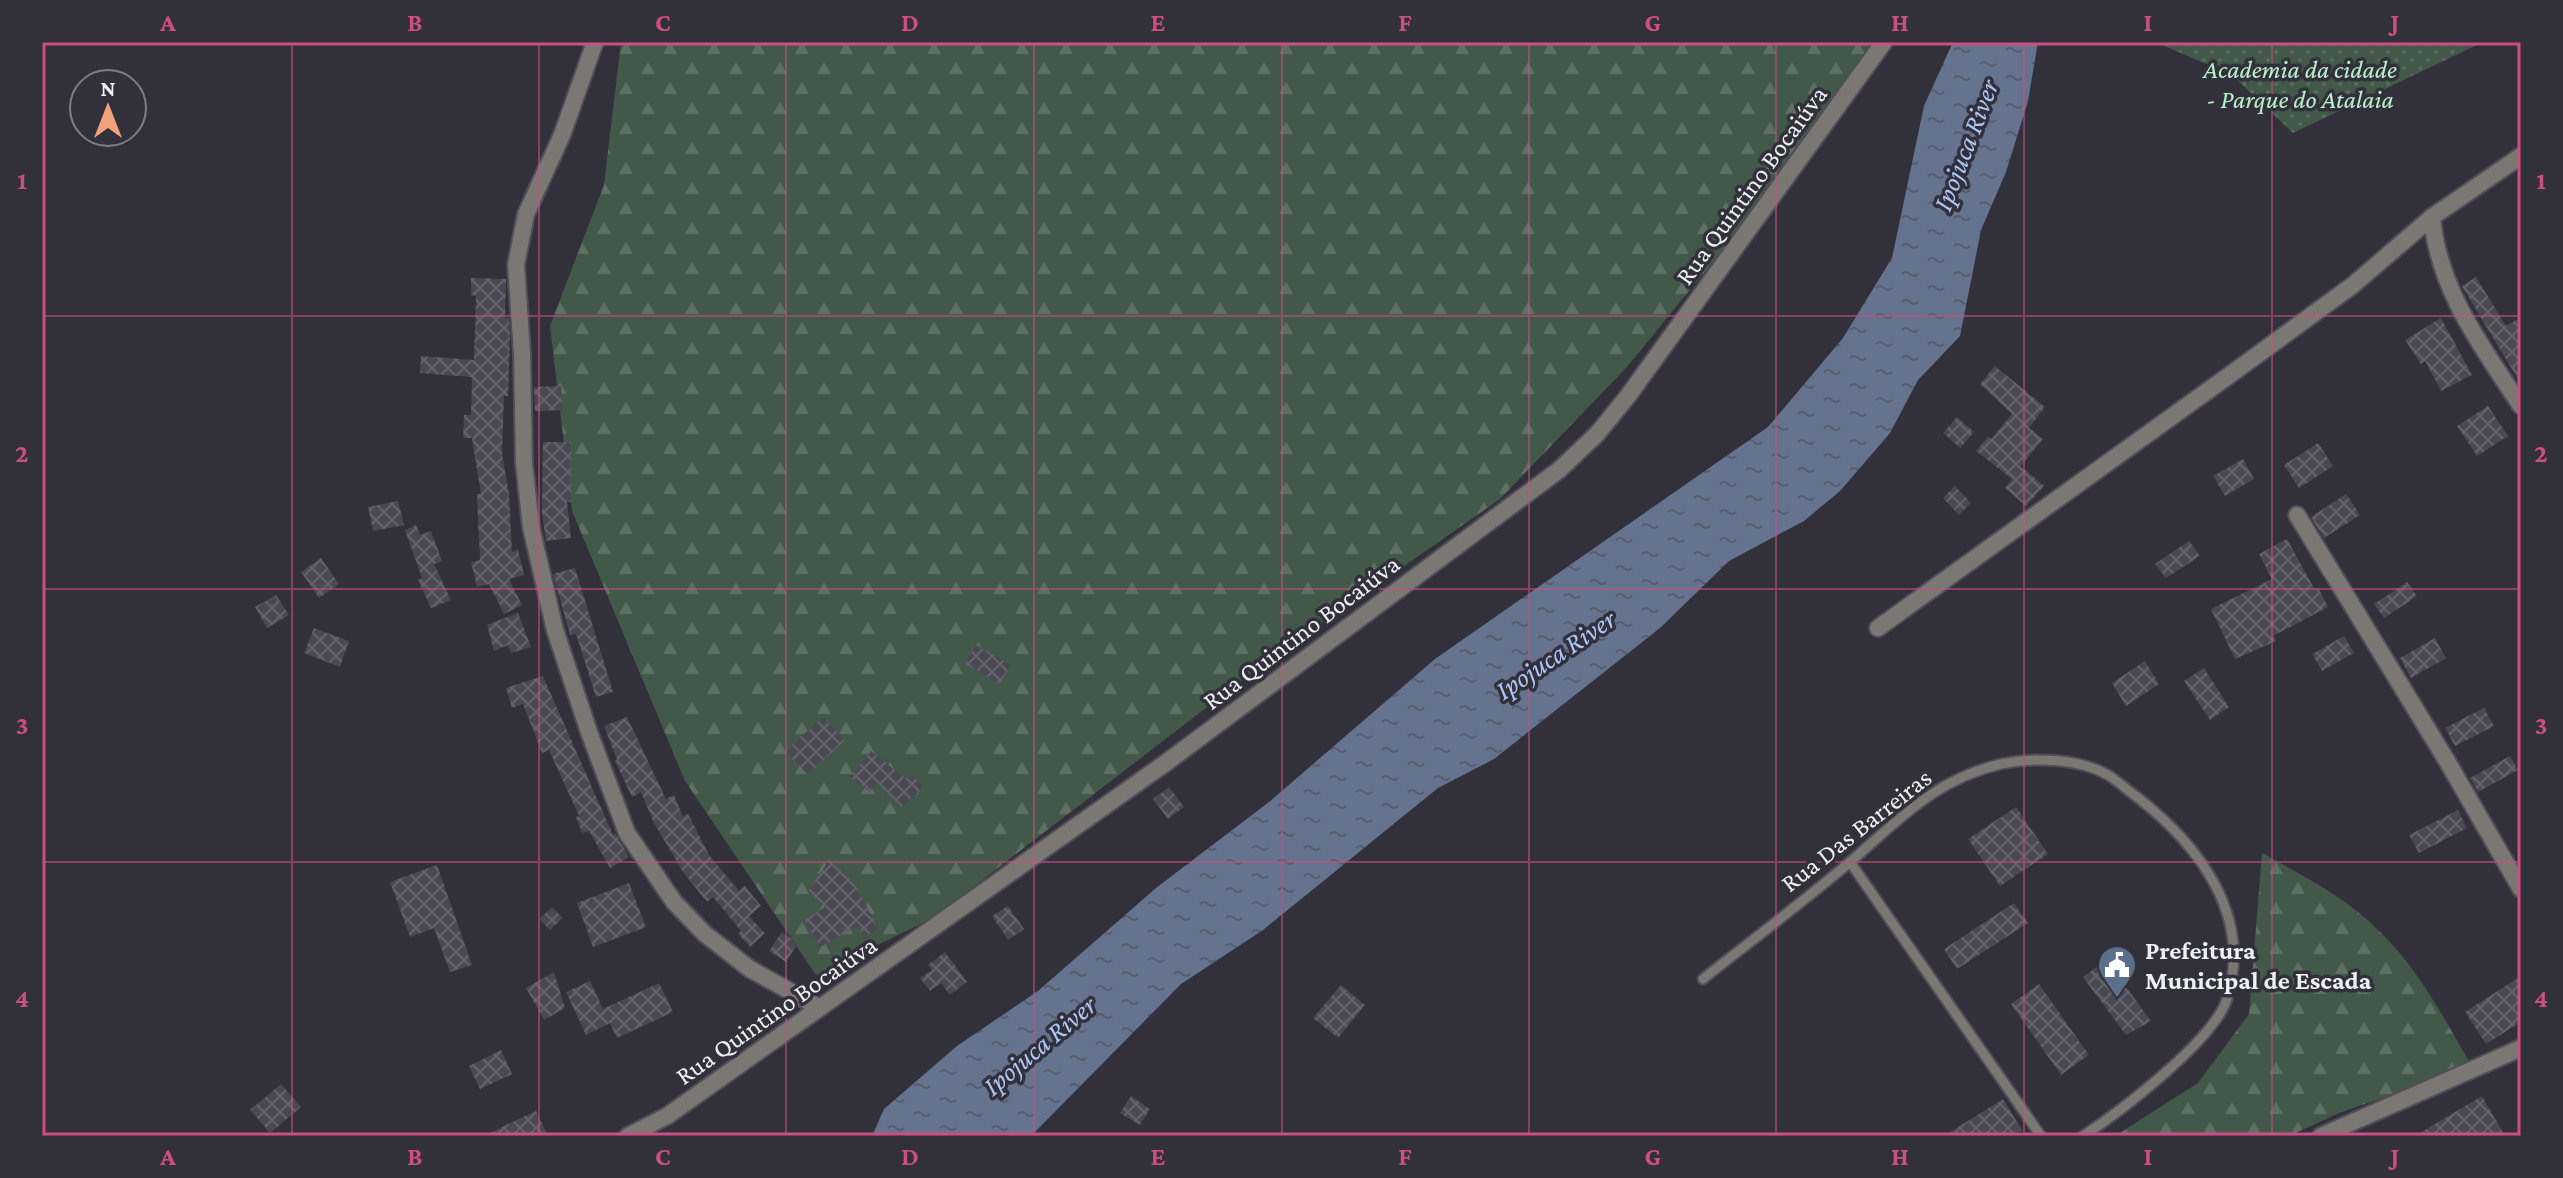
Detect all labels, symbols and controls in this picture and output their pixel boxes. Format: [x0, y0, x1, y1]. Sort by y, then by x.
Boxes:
text: A [159, 8, 176, 37]
text: B [407, 8, 423, 37]
text: C [655, 8, 671, 37]
text: D [901, 8, 919, 37]
text: E [1151, 8, 1166, 37]
text: F [1398, 8, 1412, 37]
text: G [1645, 8, 1661, 37]
text: H [1891, 8, 1909, 37]
text: I [2144, 8, 2152, 37]
text: J [2388, 8, 2399, 37]
park label: Academia da cidade - Parque do Atalaia [2201, 55, 2397, 114]
north arrow [68, 68, 148, 148]
water label: Ipojuca River [1926, 74, 2006, 215]
text: N [101, 76, 116, 101]
street label: Rua Quintino Bocaiúva [1670, 80, 1833, 290]
text: 1 [17, 166, 27, 195]
text: 1 [2536, 166, 2546, 195]
text: 2 [15, 439, 29, 468]
text: 2 [2534, 439, 2548, 468]
street label: Rua Quintino Bocaiúva [1197, 549, 1405, 716]
water label: Ipojuca River [1489, 602, 1623, 707]
text: 3 [16, 711, 28, 740]
text: 3 [2535, 711, 2547, 740]
street label: Rua Das Barreiras [1775, 763, 1937, 898]
street label: Rua Quintino Bocaiúva [670, 930, 882, 1091]
place label: Prefeitura Municipal de Escada [2145, 936, 2372, 995]
public building icon: Prefeitura Municipal de Escada [2096, 944, 2138, 999]
text: 4 [15, 984, 29, 1013]
text: 4 [2534, 984, 2548, 1013]
water label: Ipojuca River [977, 988, 1104, 1102]
text: A [159, 1142, 176, 1171]
text: B [407, 1142, 423, 1171]
text: C [655, 1142, 671, 1171]
text: D [901, 1142, 919, 1171]
text: E [1151, 1142, 1166, 1171]
text: F [1398, 1142, 1412, 1171]
text: G [1645, 1142, 1661, 1171]
text: H [1891, 1142, 1909, 1171]
text: I [2144, 1142, 2152, 1171]
text: J [2388, 1142, 2399, 1171]

